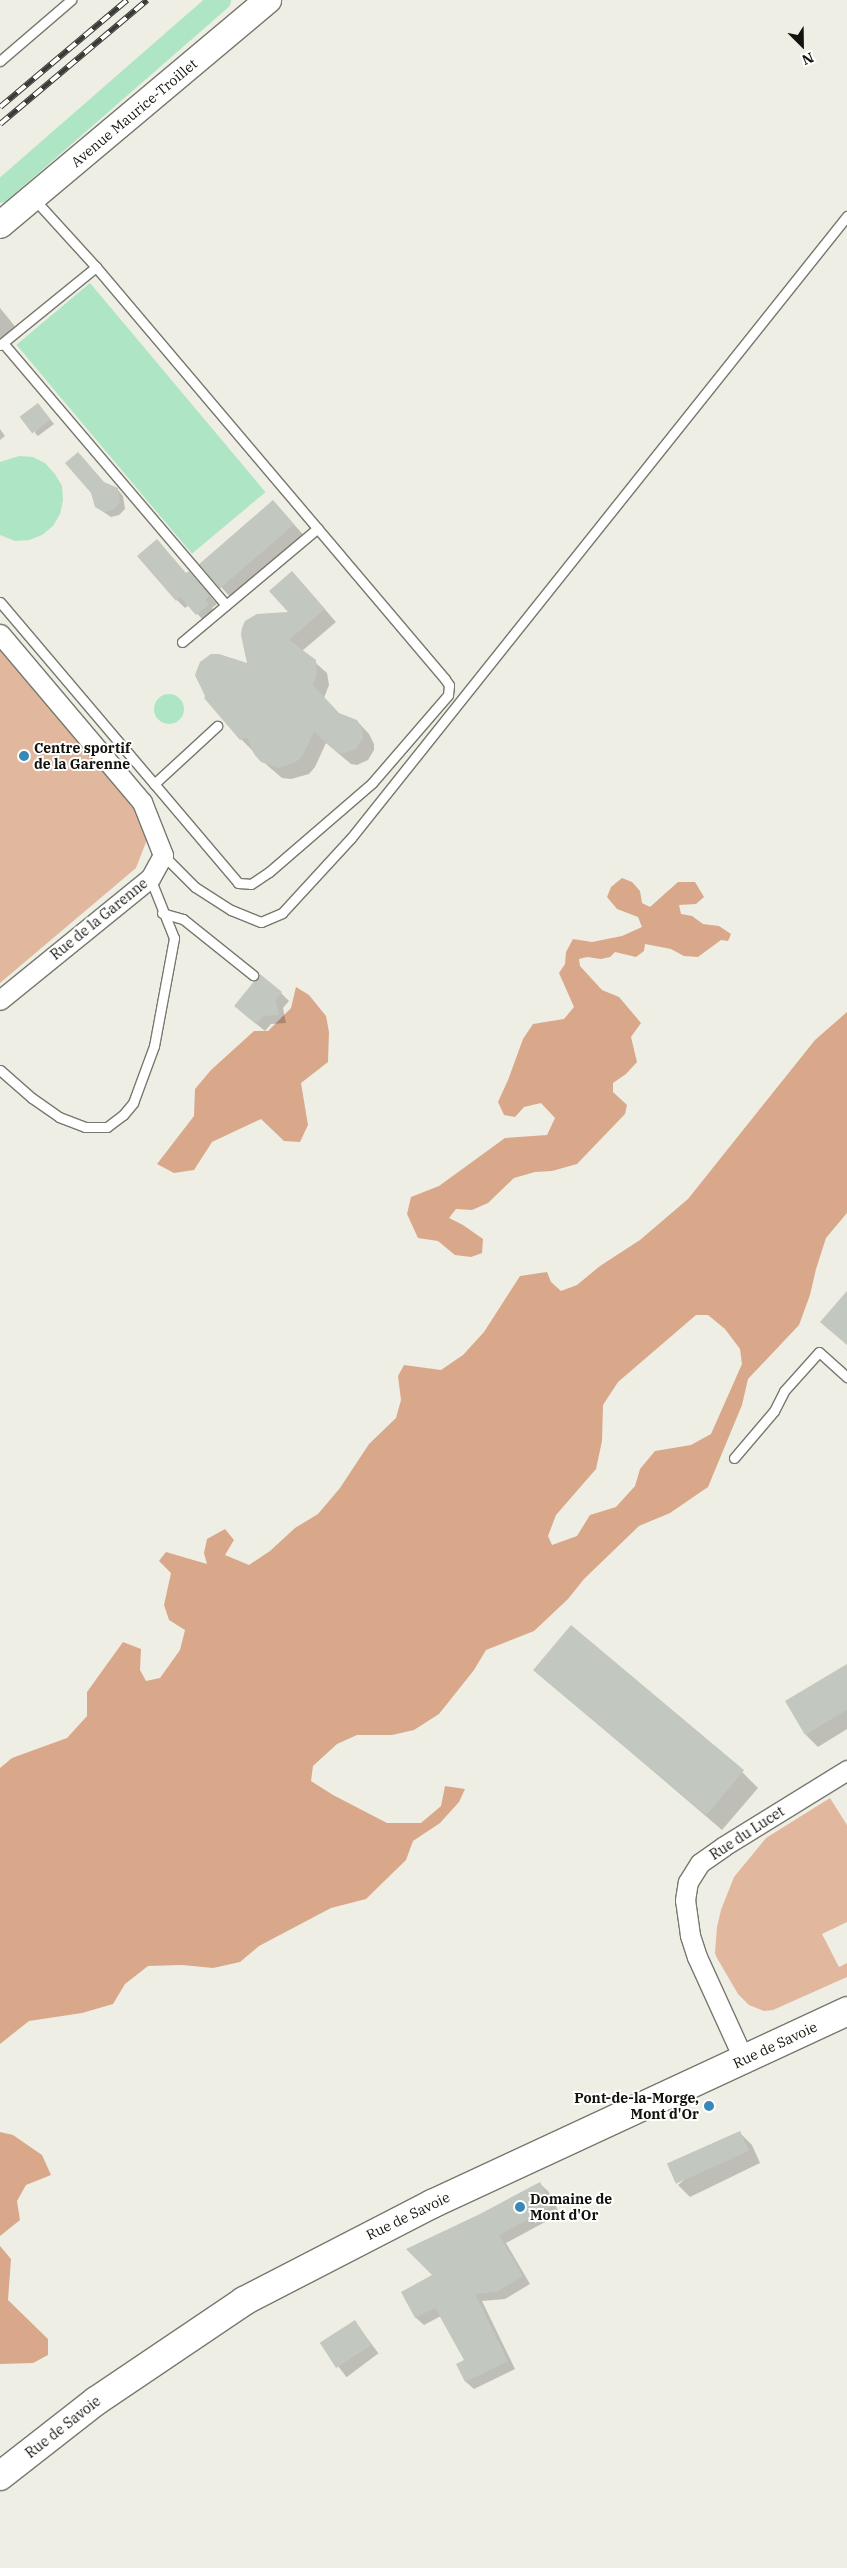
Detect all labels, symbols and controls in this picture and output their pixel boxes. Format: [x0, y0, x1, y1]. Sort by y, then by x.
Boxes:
north arrow [777, 20, 827, 70]
text: N [799, 48, 816, 69]
street label: Avenue Maurice-Troillet [68, 55, 200, 171]
place label: Centre sportif de la Garenne [34, 740, 130, 772]
marker: Centre sportif de la Garenne [18, 750, 30, 762]
street label: Rue de la Garenne [47, 875, 151, 963]
street label: Rue du Lucet [707, 1803, 787, 1863]
street label: Rue de Savoie [730, 2018, 820, 2072]
place label: Pont-de-la-Morge, Mont d'Or [574, 2090, 699, 2122]
marker: Pont-de-la-Morge, Mont d'Or [703, 2100, 715, 2112]
street label: Rue de Savoie [363, 2189, 453, 2243]
place label: Domaine de Mont d'Or [530, 2191, 612, 2224]
marker: Domaine de Mont d'Or [514, 2201, 526, 2213]
street label: Rue de Savoie [22, 2392, 104, 2462]

